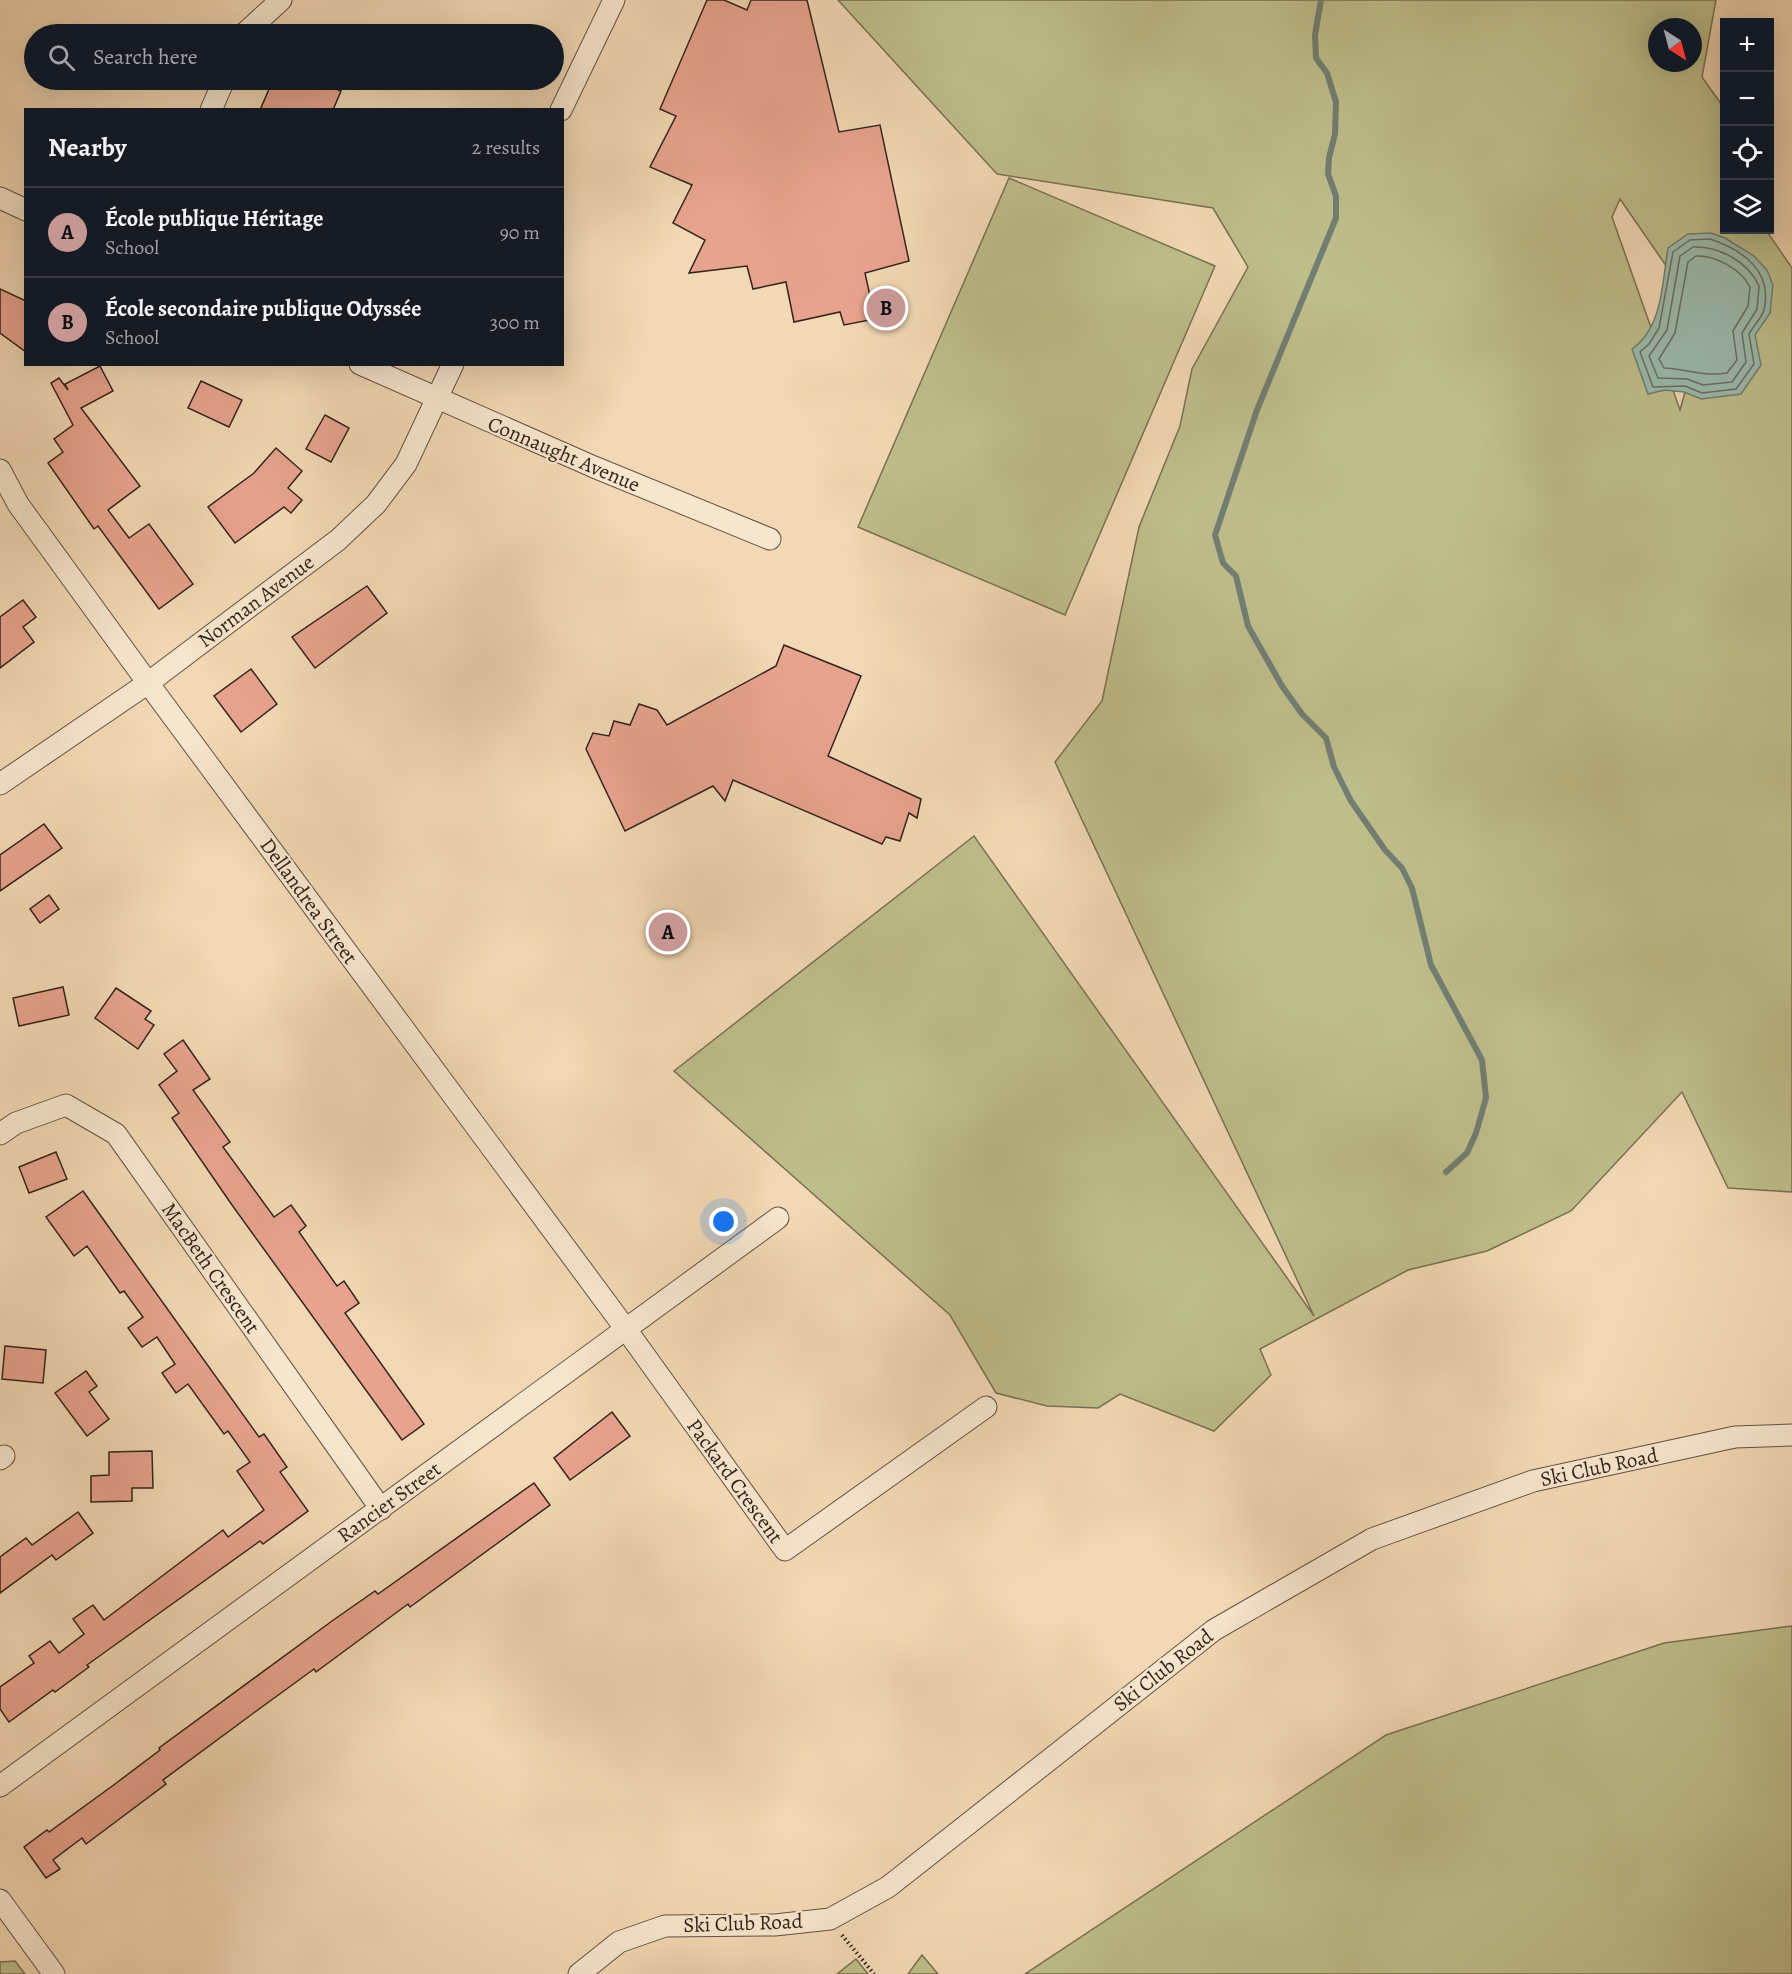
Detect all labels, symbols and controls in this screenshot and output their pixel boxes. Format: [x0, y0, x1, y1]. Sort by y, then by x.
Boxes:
north arrow [1648, 18, 1702, 72]
map controls [1720, 18, 1774, 234]
button: + [1720, 18, 1774, 72]
search box [24, 24, 564, 90]
icon: search [45, 41, 78, 74]
text: Search here [93, 42, 198, 72]
button: − [1720, 72, 1774, 126]
button: locate [1720, 126, 1774, 180]
text: Nearby [48, 130, 127, 165]
text: 2 results [472, 134, 540, 161]
button: layers [1720, 180, 1774, 234]
text: École publique Héritage [105, 204, 324, 234]
text: A [61, 219, 74, 246]
text: 90 m [500, 219, 540, 246]
text: School [105, 234, 159, 261]
pin: B [866, 286, 906, 330]
text: École secondaire publique Odyssée [105, 294, 421, 324]
text: B [61, 309, 74, 336]
text: 300 m [490, 309, 540, 336]
text: School [105, 324, 159, 351]
street label: Connaught Avenue [484, 409, 644, 499]
street label: Norman Avenue [192, 548, 320, 654]
street label: Dellandrea Street [254, 832, 364, 970]
pin: A [648, 910, 688, 954]
street label: MacBeth Crescent [155, 1197, 267, 1339]
your location [709, 1207, 738, 1236]
street label: Packard Crescent [680, 1413, 790, 1549]
street label: Ski Club Road [1538, 1441, 1661, 1493]
street label: Rancier Street [332, 1455, 447, 1549]
street label: Ski Club Road [1107, 1622, 1219, 1718]
street label: Ski Club Road [683, 1907, 804, 1939]

